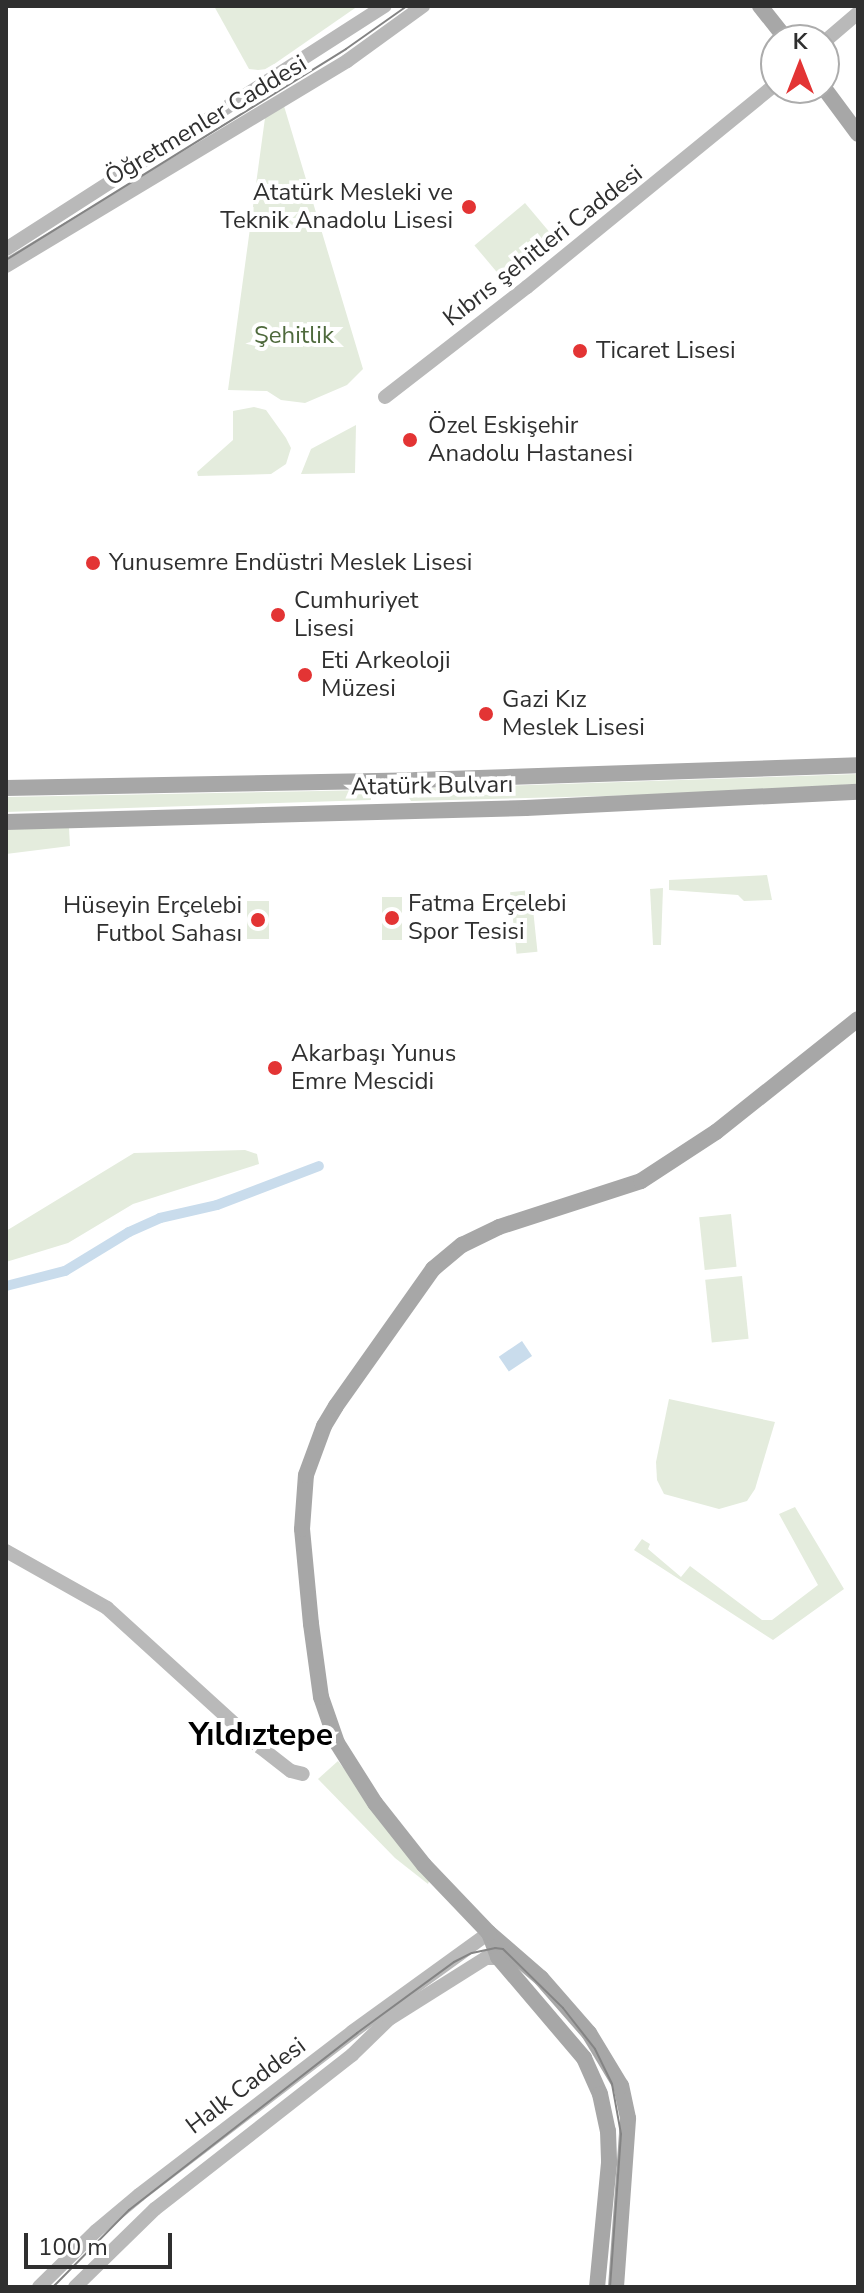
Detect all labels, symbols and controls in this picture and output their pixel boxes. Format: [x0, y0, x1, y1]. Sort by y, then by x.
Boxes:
north arrow [760, 24, 840, 104]
text: K [793, 27, 807, 57]
street label: Öğretmenler Caddesi [100, 49, 312, 193]
street label: Kıbrıs şehitleri Caddesi [438, 159, 648, 333]
place label: Atatürk Mesleki ve Teknik Anadolu Lisesi [220, 179, 453, 235]
marker: Atatürk Mesleki ve Teknik Anadolu Lisesi [460, 198, 478, 216]
park label: Şehitlik [254, 322, 334, 350]
place label: Ticaret Lisesi [596, 337, 736, 365]
marker: Ticaret Lisesi [571, 342, 589, 360]
place label: Özel Eskişehir Anadolu Hastanesi [428, 412, 633, 468]
marker: Özel Eskişehir Anadolu Hastanesi [399, 429, 421, 451]
place label: Yunusemre Endüstri Meslek Lisesi [109, 549, 472, 577]
marker: Yunusemre Endüstri Meslek Lisesi [84, 554, 102, 572]
place label: Cumhuriyet Lisesi [294, 587, 418, 643]
marker: Cumhuriyet Lisesi [269, 606, 287, 624]
place label: Eti Arkeoloji Müzesi [321, 647, 450, 703]
marker: Eti Arkeoloji Müzesi [296, 666, 314, 684]
place label: Gazi Kız Meslek Lisesi [502, 686, 645, 742]
marker: Gazi Kız Meslek Lisesi [477, 705, 495, 723]
street label: Atatürk Bulvarı [351, 770, 513, 802]
place label: Fatma Erçelebi Spor Tesisi [408, 890, 567, 946]
place label: Hüseyin Erçelebi Futbol Sahası [63, 892, 242, 948]
marker: Fatma Erçelebi Spor Tesisi [383, 909, 401, 927]
marker: Hüseyin Erçelebi Futbol Sahası [249, 911, 267, 929]
place label: Akarbaşı Yunus Emre Mescidi [291, 1040, 456, 1096]
marker: Akarbaşı Yunus Emre Mescidi [266, 1059, 284, 1077]
district label: Yıldıztepe [189, 1716, 333, 1754]
street label: Halk Caddesi [180, 2032, 312, 2140]
scale bar [28, 2217, 176, 2267]
text: 100 m [38, 2231, 108, 2263]

